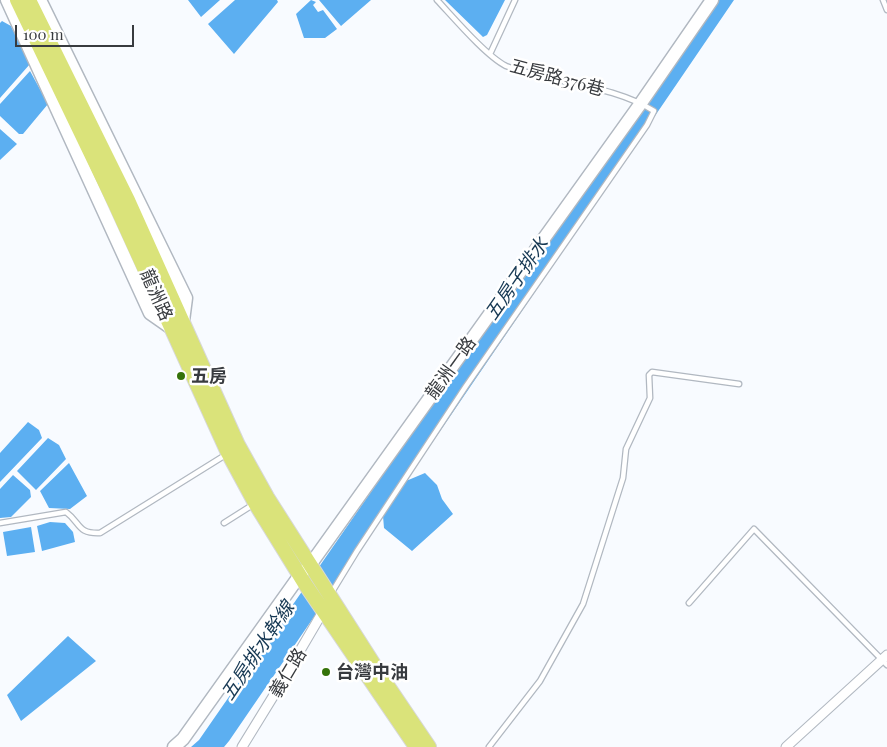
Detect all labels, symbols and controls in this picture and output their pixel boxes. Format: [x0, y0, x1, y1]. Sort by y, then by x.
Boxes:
scale bar [18, 15, 136, 47]
text: 100 m [23, 24, 64, 44]
street label: 五房路376巷 [507, 55, 607, 101]
water label: 五房子排水 [480, 234, 554, 324]
street label: 龍洲路 [135, 266, 177, 324]
street label: 龍洲一路 [421, 333, 481, 403]
place label: 五房 [191, 365, 227, 387]
marker: 五房 [175, 370, 187, 382]
water label: 五房排水幹線 [217, 597, 299, 705]
street label: 義仁路 [265, 644, 311, 702]
place label: 台灣中油 [336, 661, 408, 683]
marker: 台灣中油 [320, 666, 332, 678]

